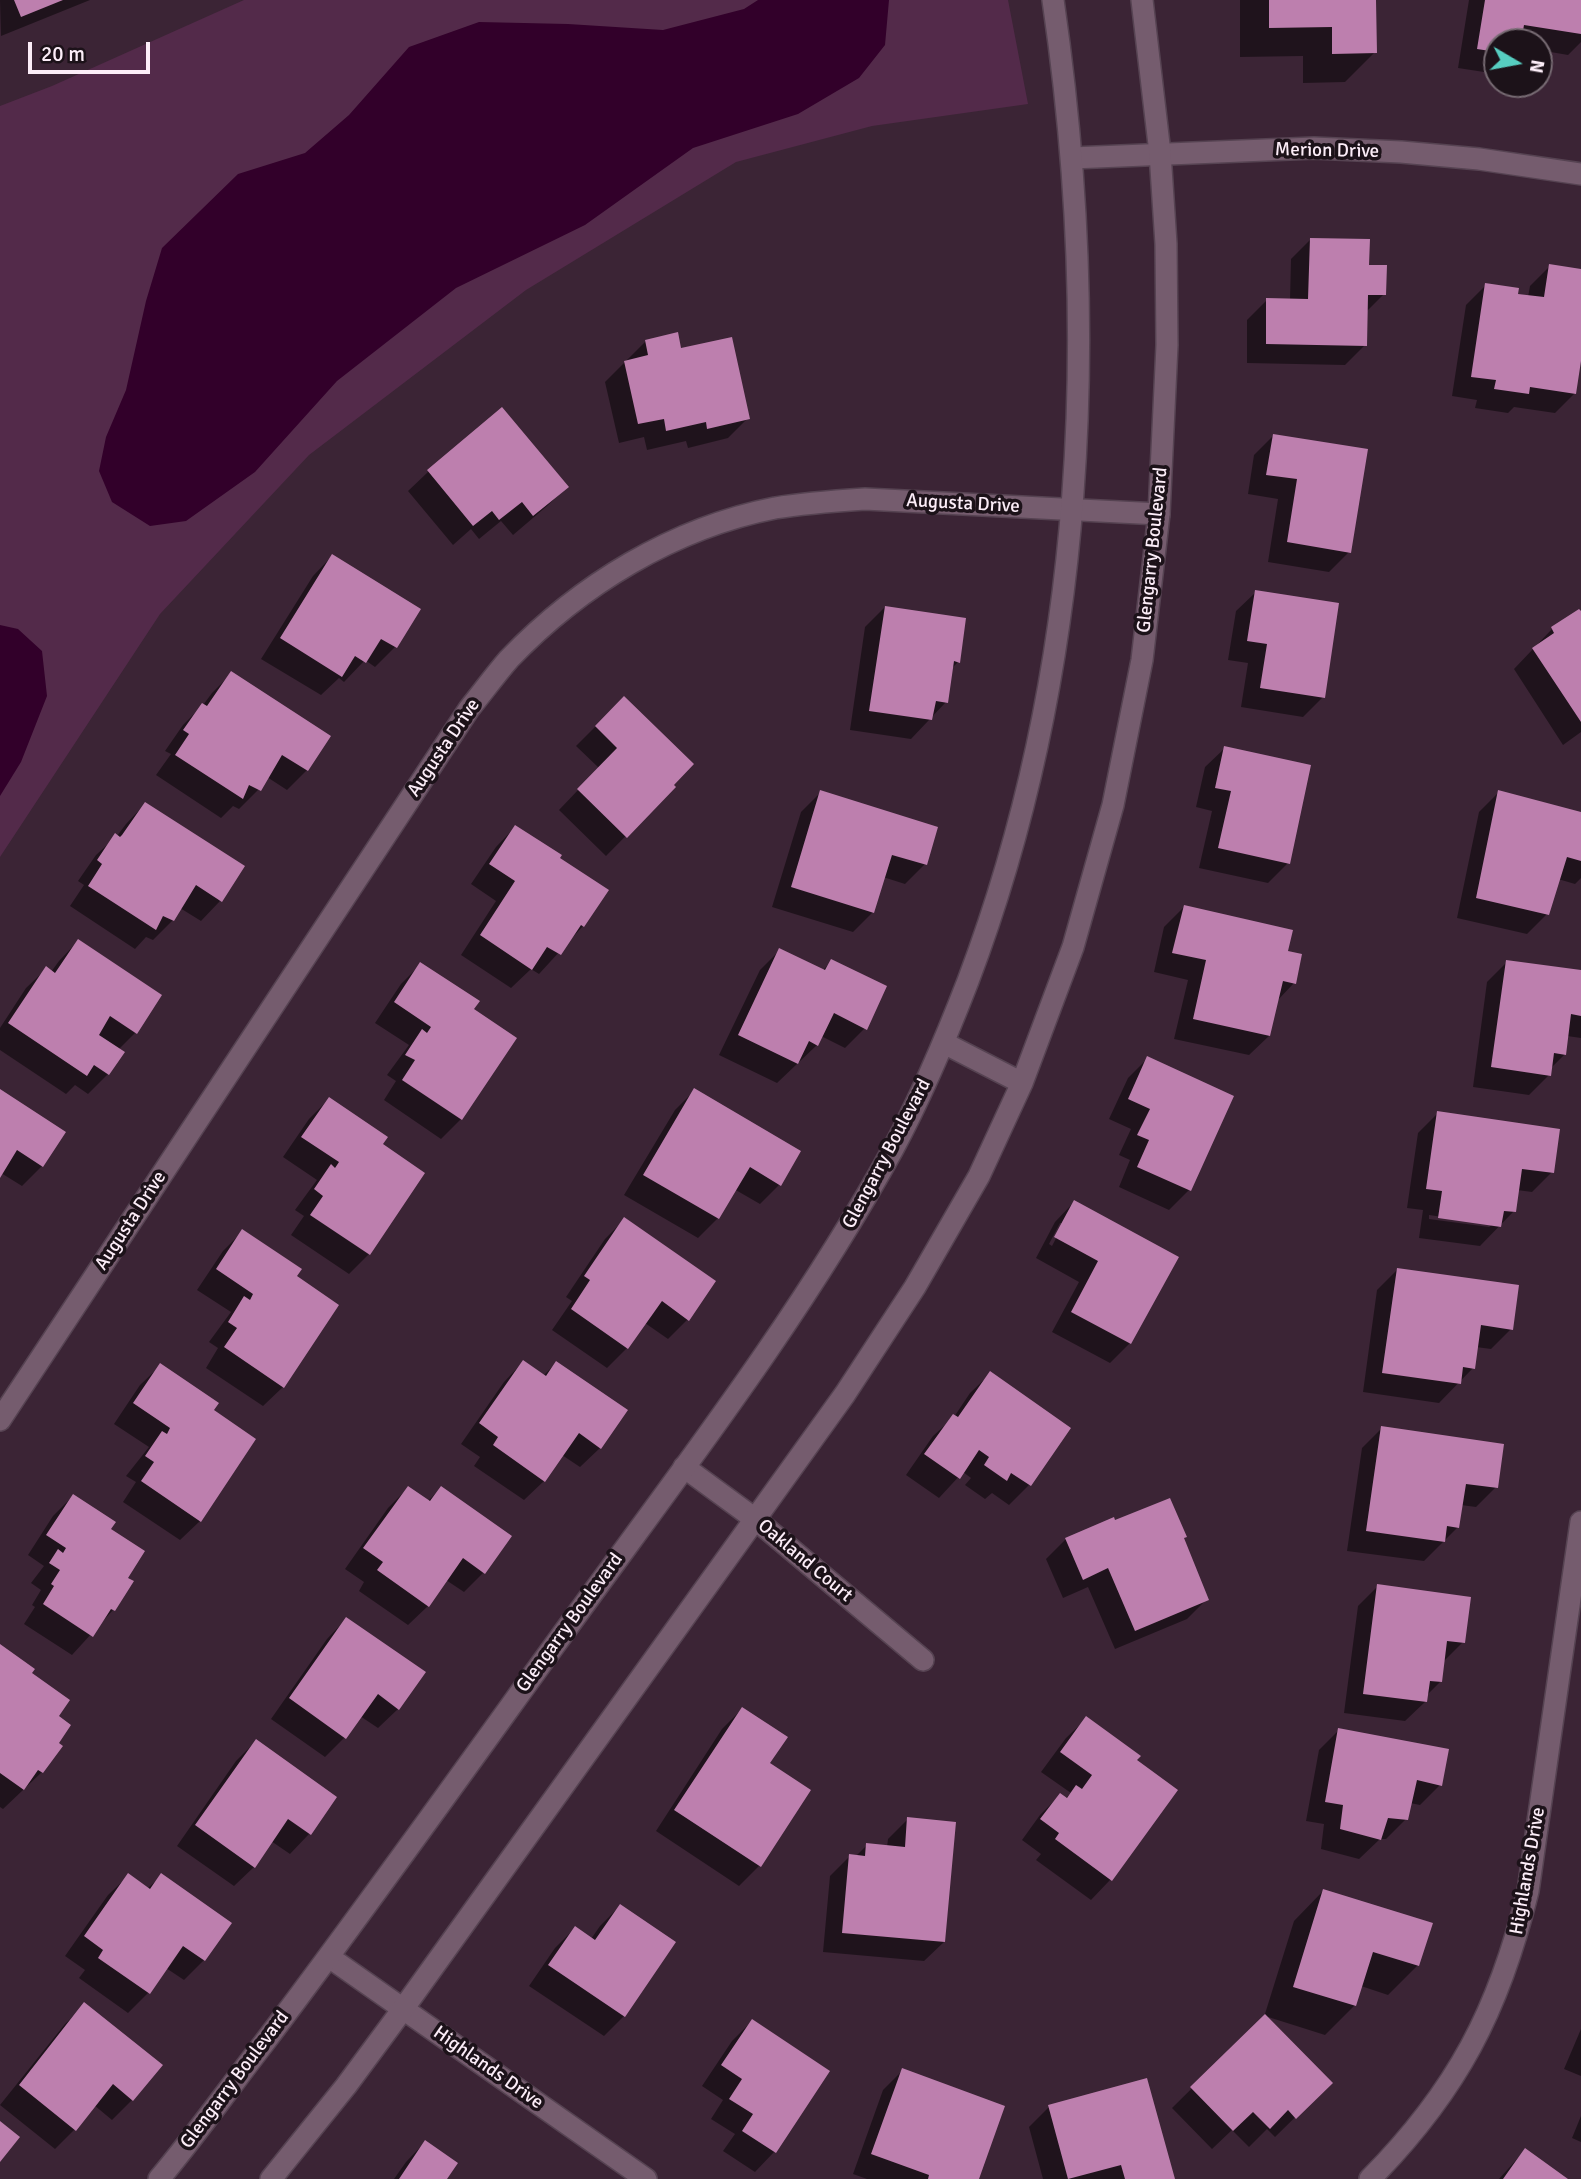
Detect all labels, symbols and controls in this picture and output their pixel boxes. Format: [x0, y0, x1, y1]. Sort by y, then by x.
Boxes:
scale bar [32, 28, 154, 72]
north arrow [1483, 28, 1553, 98]
text: 20 m [41, 41, 85, 67]
text: N [1524, 58, 1550, 75]
street label: Merion Drive [1275, 139, 1379, 163]
street label: Glengarry Boulevard [1133, 466, 1173, 634]
street label: Augusta Drive [906, 490, 1020, 518]
street label: Augusta Drive [403, 695, 485, 801]
street label: Glengarry Boulevard [838, 1075, 936, 1233]
street label: Augusta Drive [91, 1167, 171, 1275]
street label: Oakland Court [753, 1515, 857, 1607]
street label: Glengarry Boulevard [512, 1549, 628, 1697]
street label: Highlands Drive [1506, 1805, 1550, 1937]
street label: Glengarry Boulevard [176, 2007, 294, 2153]
street label: Highlands Drive [429, 2022, 547, 2114]

